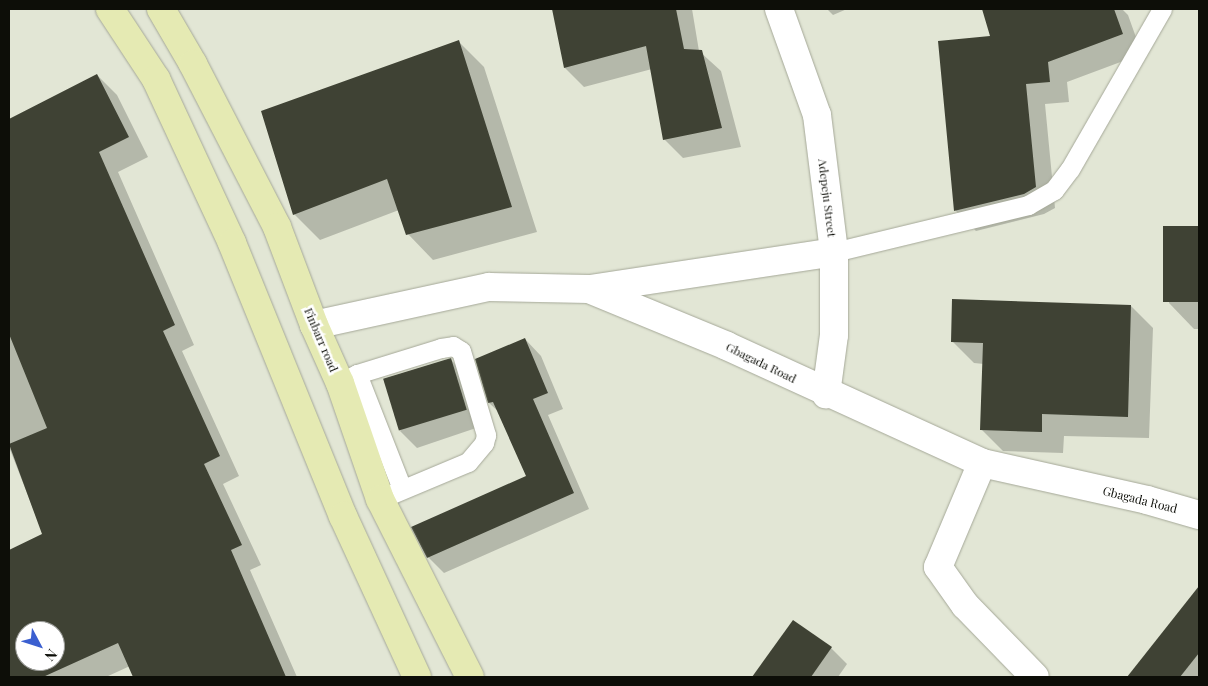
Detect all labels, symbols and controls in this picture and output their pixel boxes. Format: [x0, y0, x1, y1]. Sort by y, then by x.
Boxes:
street label: Adepeju Street [815, 158, 839, 238]
street label: Finbarr road [301, 306, 341, 374]
street label: Gbagada Road [723, 340, 799, 386]
street label: Gbagada Road [1101, 484, 1179, 516]
north arrow [15, 621, 65, 671]
text: N [41, 645, 62, 665]

